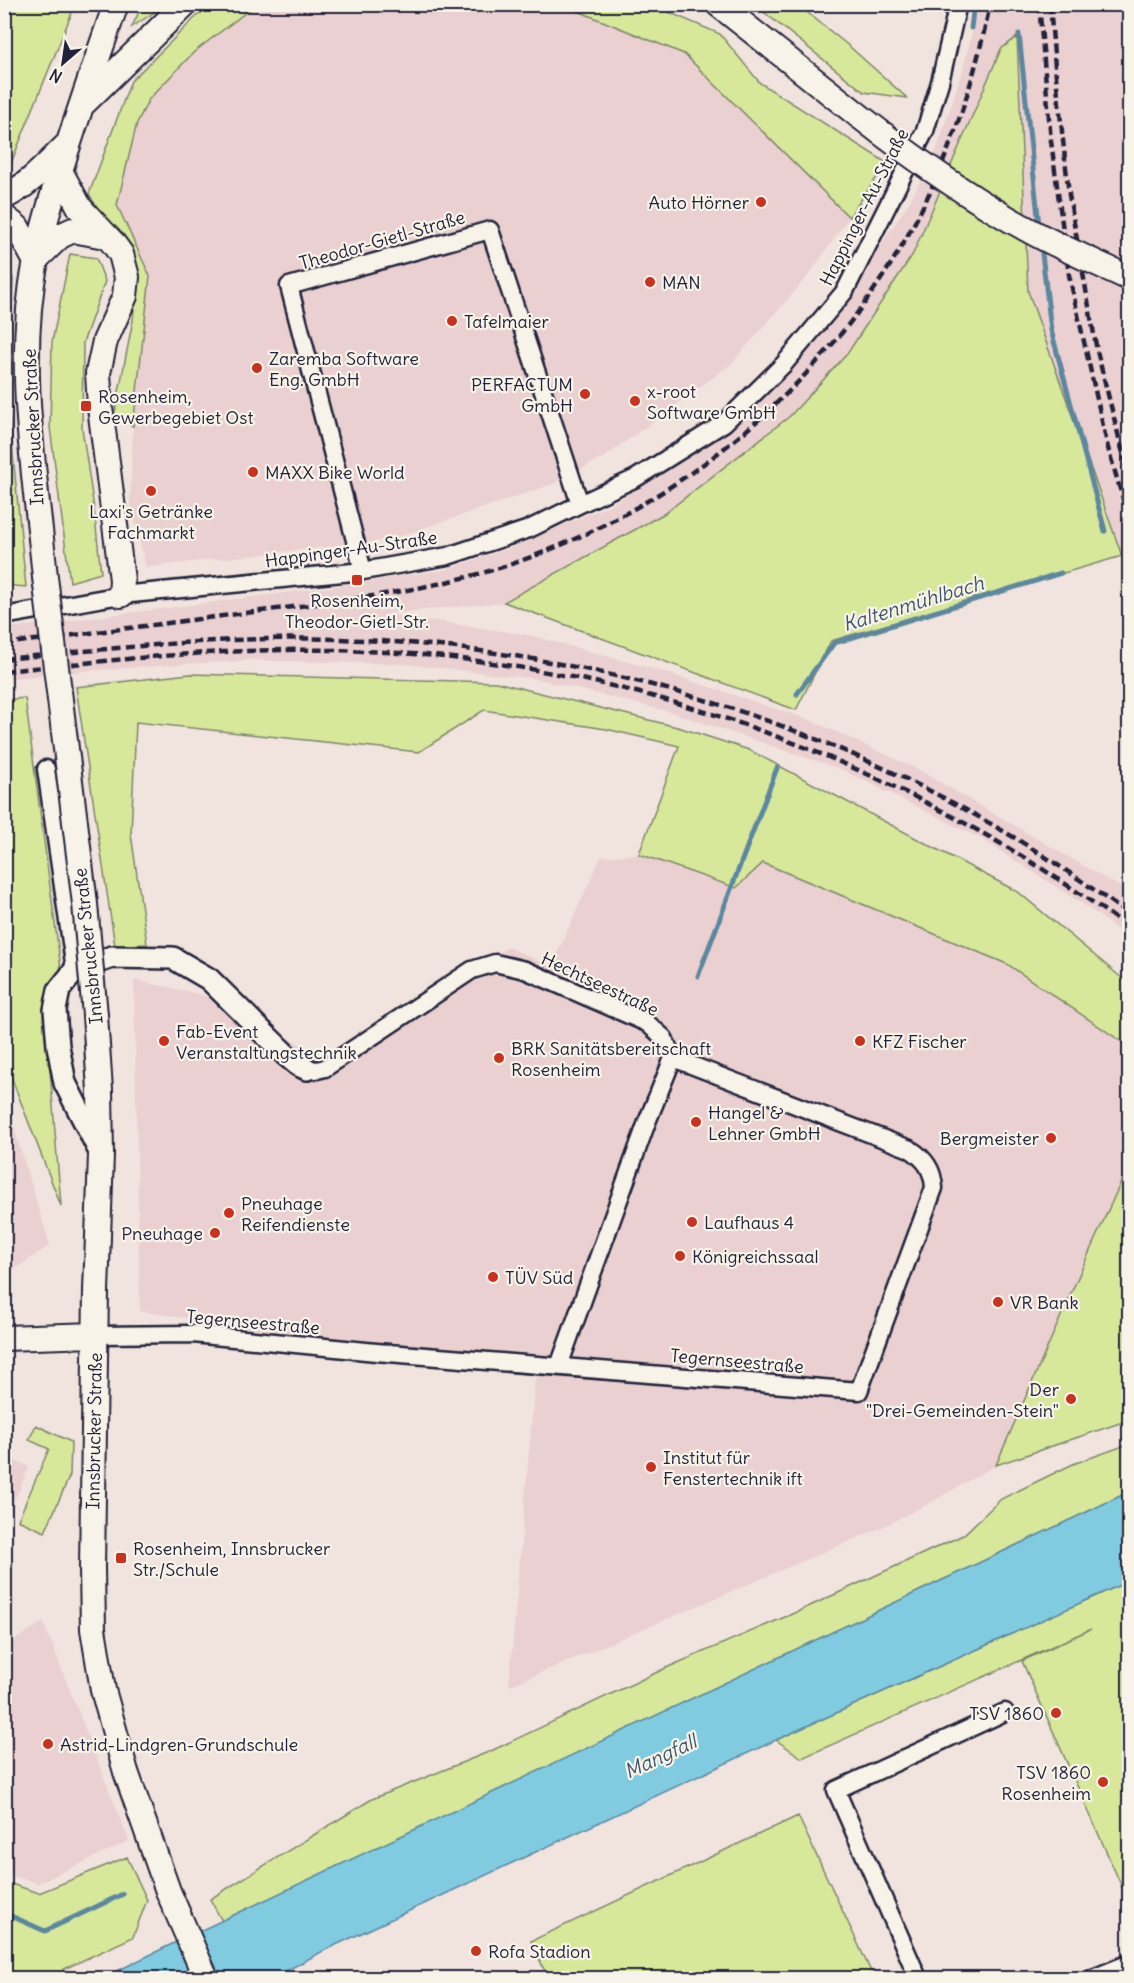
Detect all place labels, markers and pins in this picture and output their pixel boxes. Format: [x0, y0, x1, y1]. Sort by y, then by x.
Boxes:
place label: Auto Hörner [649, 191, 750, 214]
marker: Auto Hörner [754, 195, 768, 209]
place label: MAN [662, 271, 701, 294]
marker: MAN [643, 275, 657, 289]
place label: Tafelmaier [464, 310, 549, 333]
marker: Tafelmaier [445, 314, 459, 328]
place label: Zaremba Software Eng. GmbH [269, 347, 419, 391]
marker: Zaremba Software Eng. GmbH [250, 361, 264, 375]
place label: PERFACTUM GmbH [471, 373, 573, 417]
place label: x-root Software GmbH [647, 380, 776, 424]
place label: Rosenheim, Gewerbegebiet Ost [98, 385, 253, 429]
marker: PERFACTUM GmbH [578, 387, 592, 401]
marker: x-root Software GmbH [628, 394, 642, 408]
marker: Rosenheim, Gewerbegebiet Ost [79, 399, 93, 413]
place label: MAXX Bike World [265, 461, 405, 484]
marker: MAXX Bike World [246, 465, 260, 479]
marker: Laxi's Getränke Fachmarkt [144, 484, 158, 498]
place label: Laxi's Getränke Fachmarkt [89, 500, 213, 544]
marker: Rosenheim, Theodor-Gietl-Str. [350, 573, 364, 587]
place label: Rosenheim, Theodor-Gietl-Str. [285, 589, 429, 633]
place label: Fab-Event Veranstaltungstechnik [176, 1020, 357, 1064]
place label: KFZ Fischer [872, 1030, 967, 1053]
marker: Fab-Event Veranstaltungstechnik [157, 1034, 171, 1048]
marker: KFZ Fischer [853, 1034, 867, 1048]
place label: BRK Sanitätsbereitschaft Rosenheim [511, 1037, 711, 1081]
marker: BRK Sanitätsbereitschaft Rosenheim [492, 1051, 506, 1065]
place label: Hangel & Lehner GmbH [708, 1101, 821, 1145]
marker: Hangel & Lehner GmbH [689, 1115, 703, 1129]
place label: Bergmeister [940, 1127, 1040, 1150]
marker: Bergmeister [1044, 1131, 1058, 1145]
place label: Pneuhage Reifendienste [241, 1192, 350, 1236]
marker: Pneuhage Reifendienste [222, 1206, 236, 1220]
place label: Laufhaus 4 [704, 1211, 794, 1234]
marker: Laufhaus 4 [685, 1215, 699, 1229]
place label: Pneuhage [121, 1222, 203, 1245]
marker: Pneuhage [208, 1226, 222, 1240]
place label: Königreichssaal [692, 1245, 819, 1268]
marker: Königreichssaal [673, 1249, 687, 1263]
place label: TÜV Süd [505, 1266, 574, 1289]
marker: TÜV Süd [486, 1270, 500, 1284]
place label: VR Bank [1010, 1291, 1079, 1314]
marker: VR Bank [991, 1295, 1005, 1309]
place label: Der "Drei-Gemeinden-Stein" [866, 1378, 1060, 1422]
marker: Der "Drei-Gemeinden-Stein" [1064, 1392, 1078, 1406]
place label: Institut für Fenstertechnik ift [663, 1446, 802, 1490]
marker: Institut für Fenstertechnik ift [644, 1460, 658, 1474]
place label: Rosenheim, Innsbrucker Str./Schule [133, 1537, 331, 1581]
marker: Rosenheim, Innsbrucker Str./Schule [114, 1551, 128, 1565]
place label: TSV 1860 [969, 1702, 1044, 1725]
marker: TSV 1860 [1049, 1706, 1063, 1720]
place label: Astrid-Lindgren-Grundschule [60, 1733, 298, 1756]
marker: Astrid-Lindgren-Grundschule [41, 1737, 55, 1751]
place label: TSV 1860 Rosenheim [1001, 1761, 1091, 1805]
marker: TSV 1860 Rosenheim [1096, 1775, 1110, 1789]
place label: Rofa Stadion [488, 1940, 591, 1963]
marker: Rofa Stadion [469, 1944, 483, 1958]

